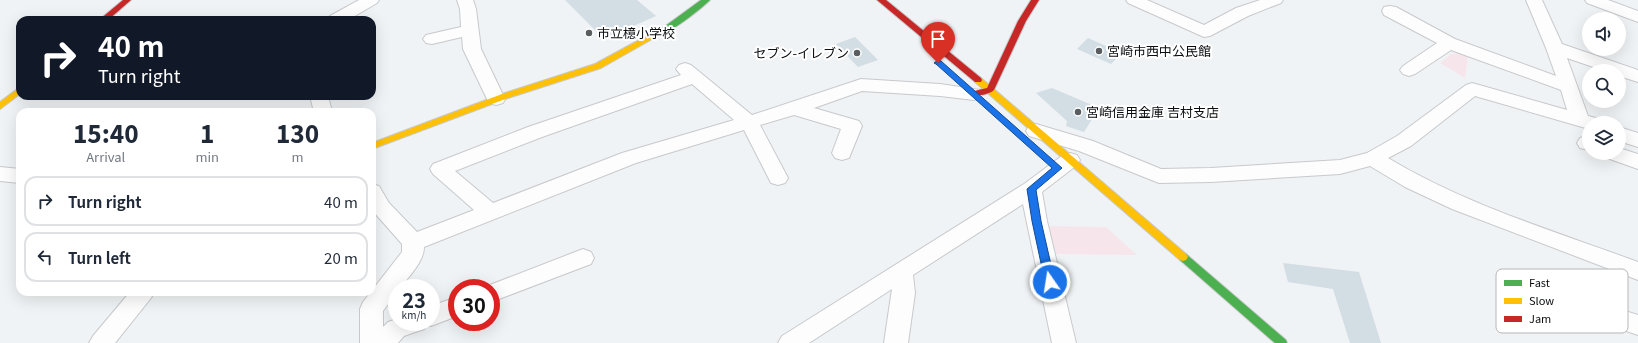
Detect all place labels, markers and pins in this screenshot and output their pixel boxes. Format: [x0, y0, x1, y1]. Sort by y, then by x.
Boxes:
pin [921, 22, 955, 63]
place label: 市立檍小学校 [597, 23, 675, 42]
marker: 市立檍小学校 [584, 28, 594, 38]
place label: 宮崎市西中公民館 [1107, 41, 1211, 60]
place label: セブン-イレブン [753, 43, 849, 62]
marker: 宮崎市西中公民館 [1094, 46, 1104, 56]
marker: セブン-イレブン [852, 48, 862, 58]
place label: 宮崎信用金庫 吉村支店 [1086, 102, 1219, 121]
marker: 宮崎信用金庫 吉村支店 [1073, 107, 1083, 117]

